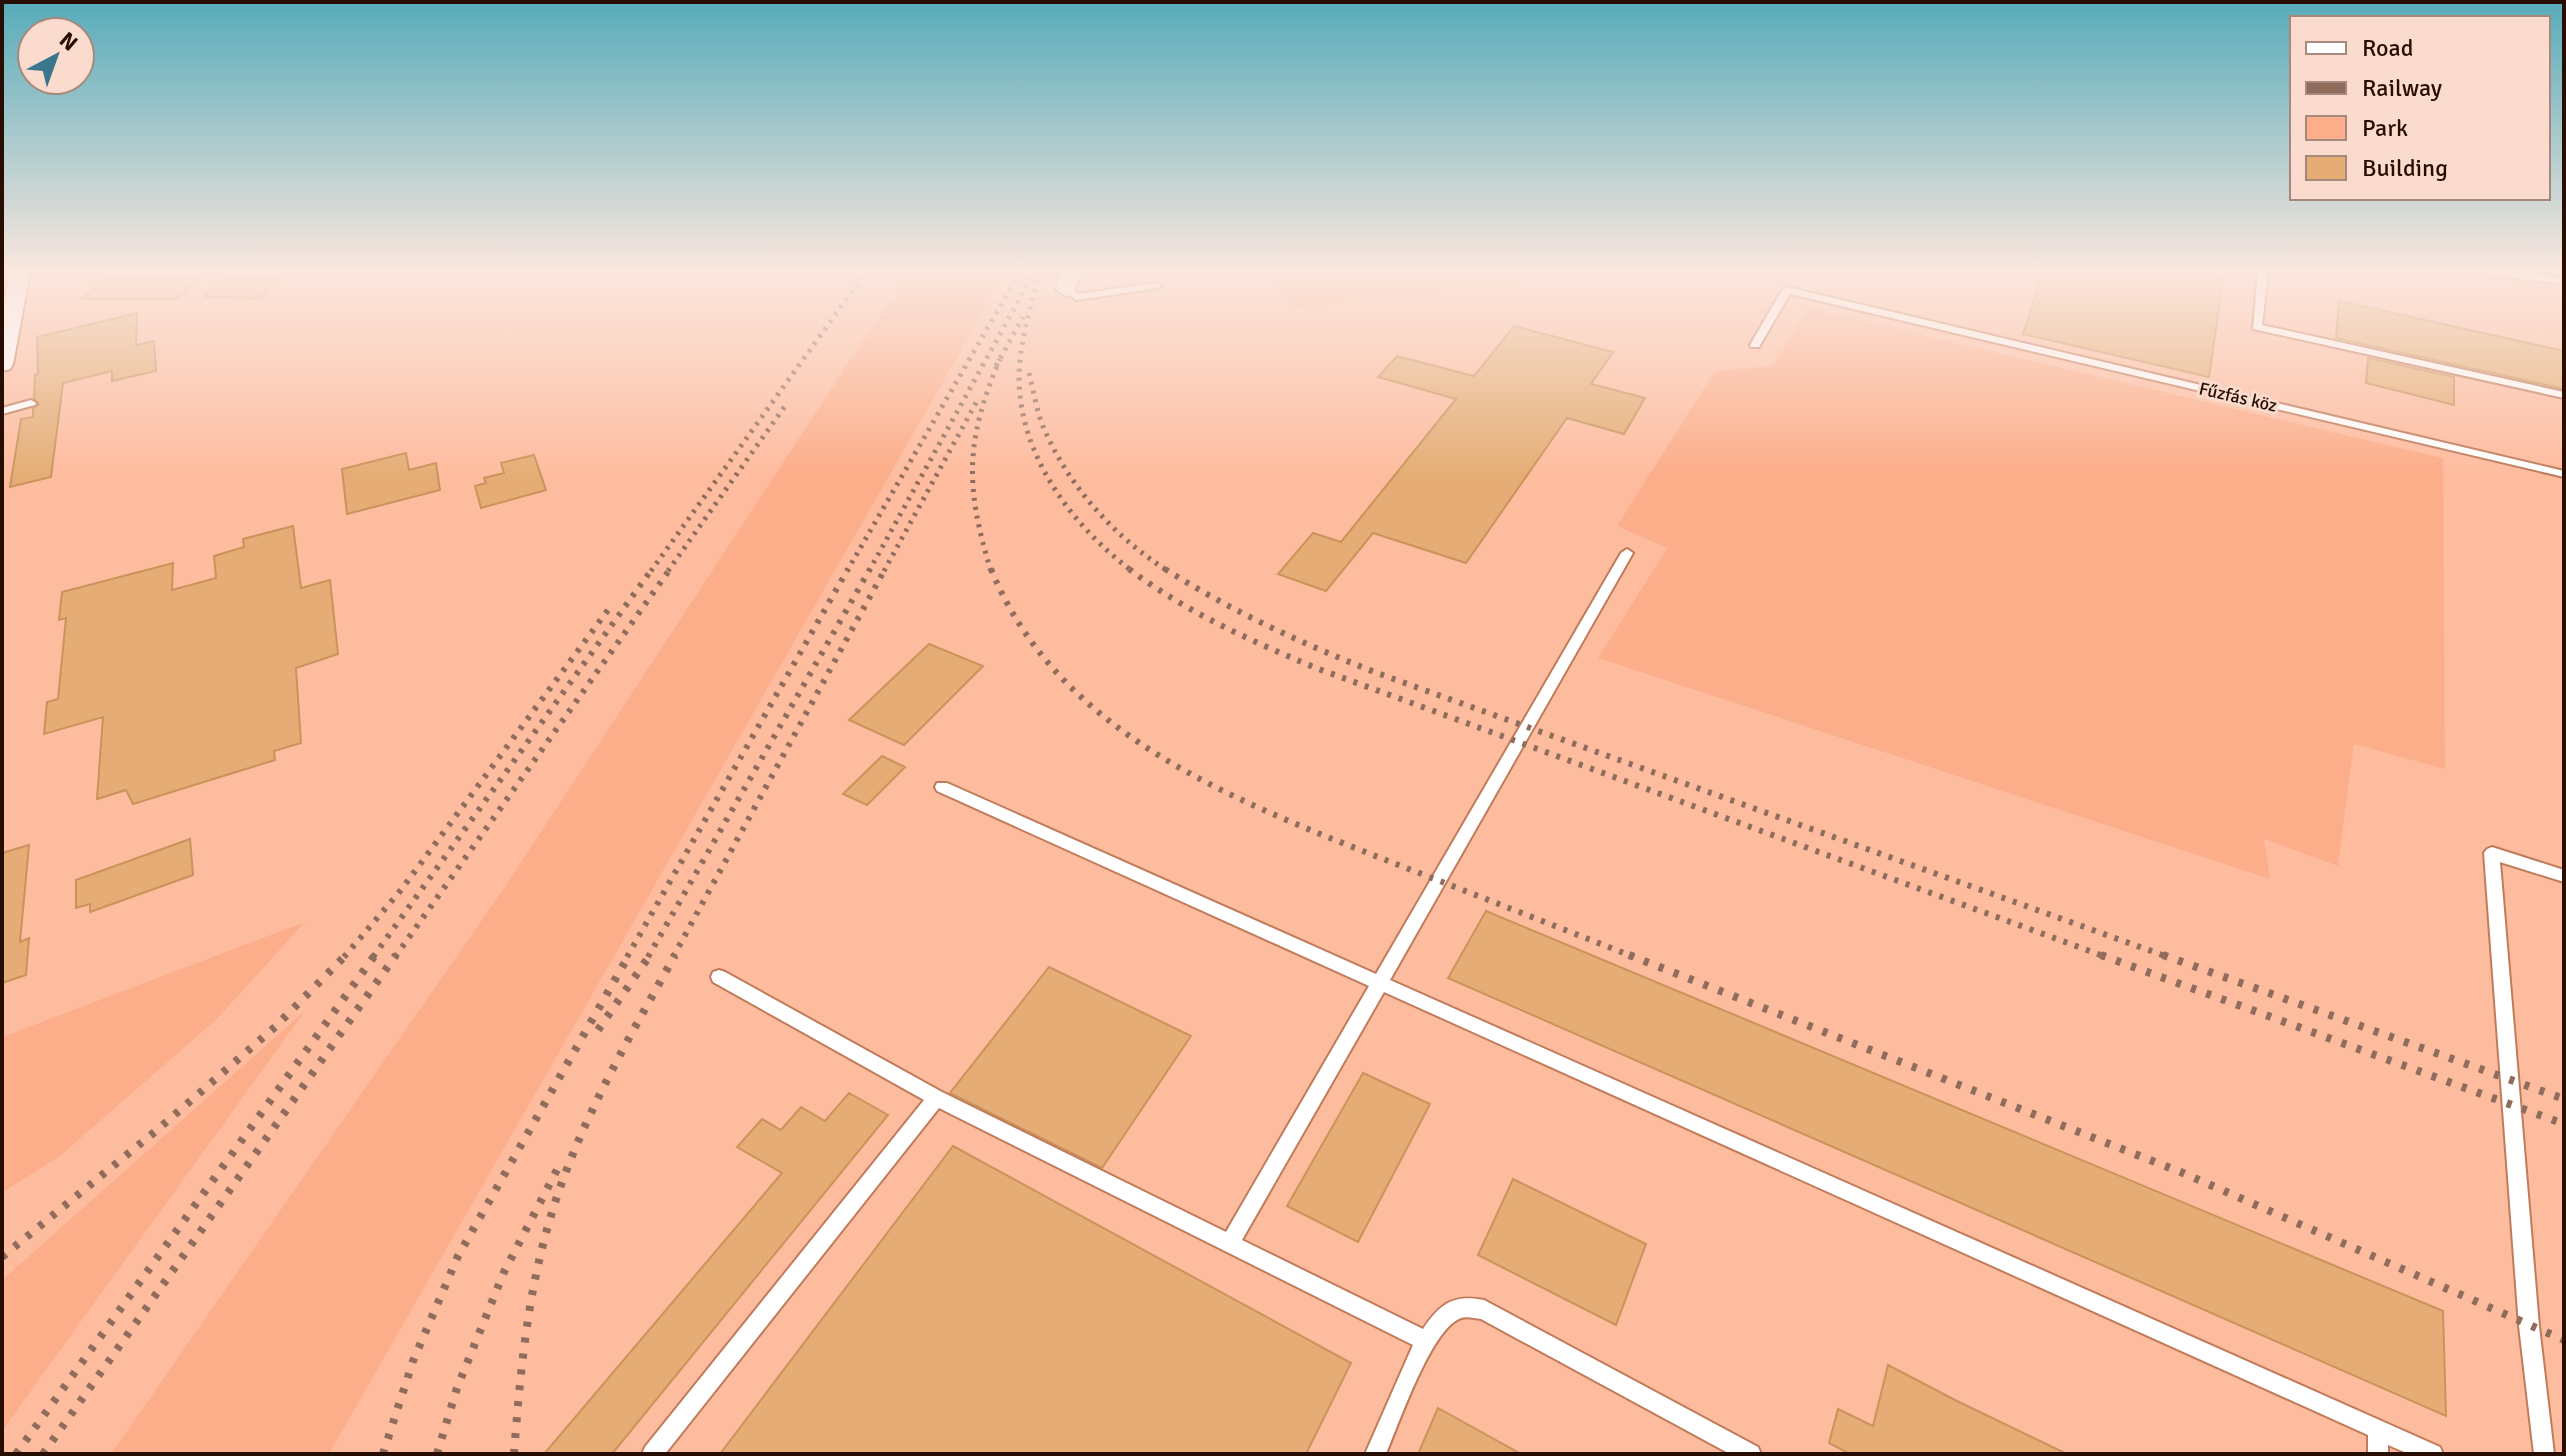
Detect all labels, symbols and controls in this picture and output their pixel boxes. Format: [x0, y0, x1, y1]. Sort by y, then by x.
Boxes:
north arrow [16, 16, 96, 96]
legend [2290, 16, 2550, 200]
text: N [54, 26, 83, 56]
text: Road [2362, 33, 2413, 63]
text: Railway [2362, 73, 2442, 103]
text: Park [2362, 113, 2408, 143]
text: Building [2362, 153, 2448, 183]
street label: Fűzfás köz [2197, 377, 2279, 417]

